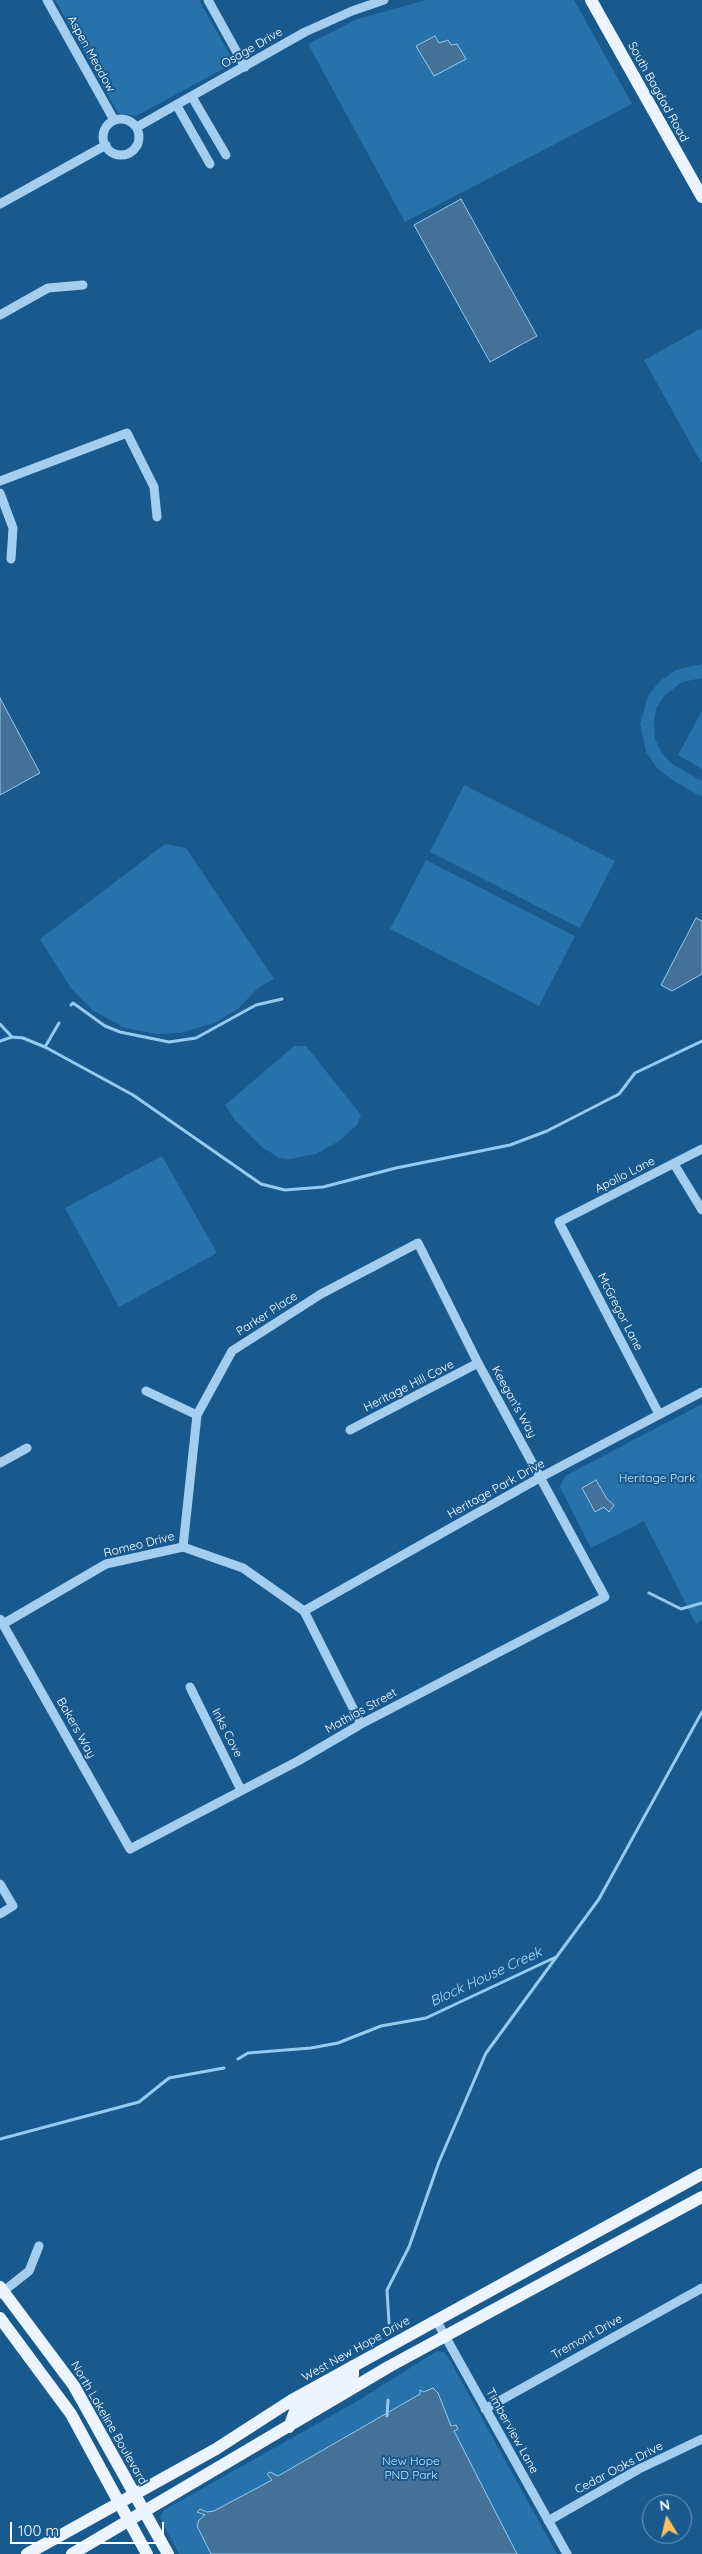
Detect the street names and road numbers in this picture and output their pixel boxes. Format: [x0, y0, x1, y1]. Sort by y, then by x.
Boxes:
street label: Aspen Meadow [64, 13, 118, 95]
street label: Osage Drive [219, 25, 285, 71]
street label: South Bagdad Road [625, 39, 691, 145]
street label: Apollo Lane [593, 1154, 657, 1196]
street label: McGregor Lane [594, 1271, 646, 1353]
street label: Parker Place [234, 1289, 300, 1339]
street label: Heritage Hill Cove [361, 1357, 457, 1415]
street label: Keegan's Way [488, 1364, 540, 1440]
street label: Heritage Park Drive [445, 1456, 547, 1522]
street label: Romeo Drive [102, 1529, 176, 1561]
street label: Mathias Street [323, 1685, 399, 1737]
street label: Bakers Way [53, 1695, 99, 1761]
street label: Inks Cove [208, 1706, 246, 1760]
street label: Tremont Drive [549, 2312, 625, 2362]
street label: West New Hope Drive [300, 2313, 412, 2385]
street label: North Lakeline Boulevard [68, 2359, 150, 2487]
street label: Timberview Lane [483, 2386, 541, 2476]
street label: Cedar Oaks Drive [573, 2439, 665, 2497]

